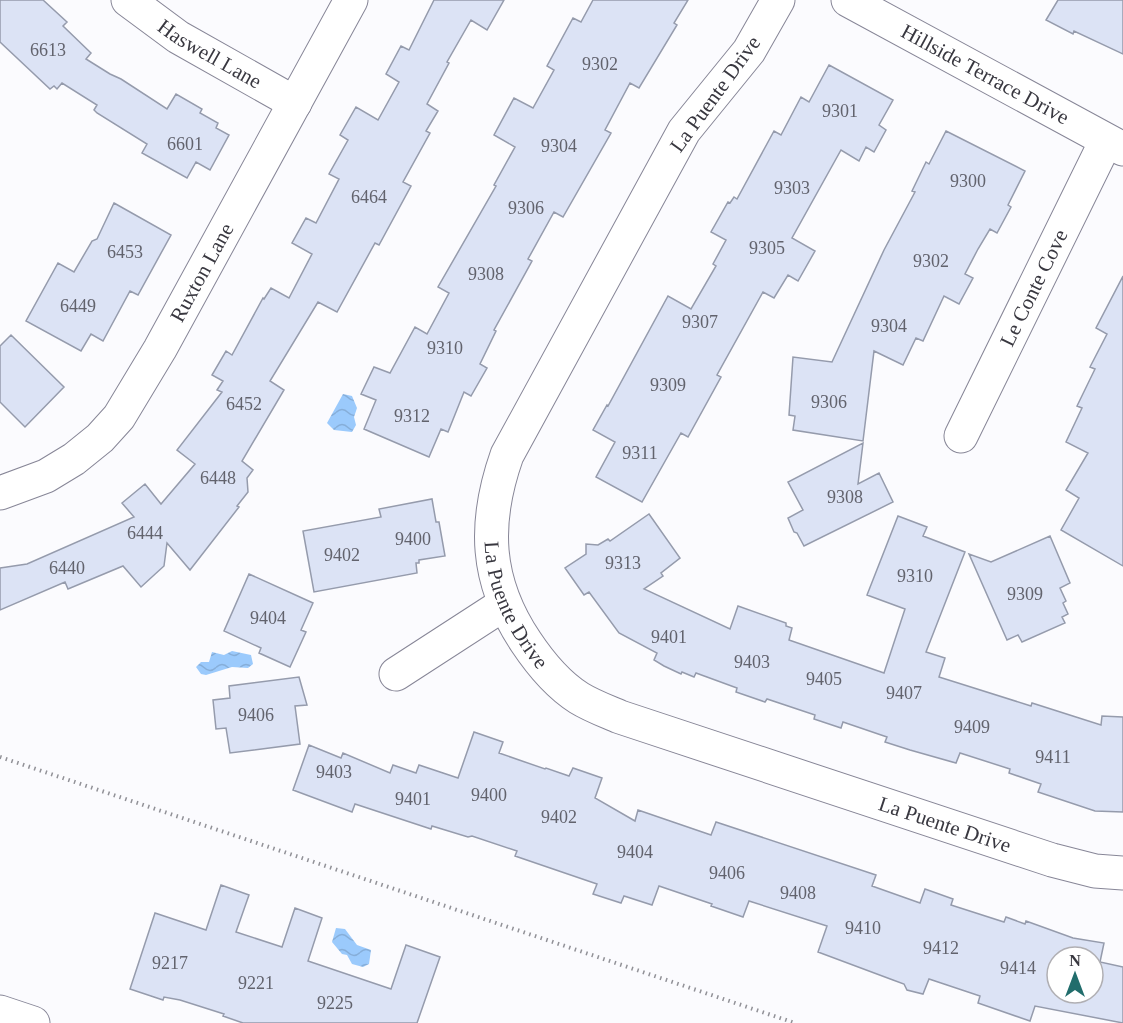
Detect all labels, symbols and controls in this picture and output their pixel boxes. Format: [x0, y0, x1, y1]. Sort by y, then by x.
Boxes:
street label: Haswell Lane [153, 14, 266, 94]
street label: Hillside Terrace Drive [897, 19, 1073, 129]
street label: La Puente Drive [665, 31, 765, 157]
house number: 6613 [30, 40, 66, 60]
house number: 9302 [582, 54, 618, 74]
house number: 9301 [822, 101, 858, 121]
house number: 6601 [167, 134, 203, 154]
house number: 9304 [541, 136, 577, 156]
house number: 9300 [950, 171, 986, 191]
house number: 9303 [774, 178, 810, 198]
house number: 6464 [351, 187, 387, 207]
house number: 9306 [508, 198, 544, 218]
street label: Ruxton Lane [165, 219, 239, 326]
street label: Le Conte Cove [995, 226, 1073, 350]
house number: 9305 [749, 238, 785, 258]
house number: 6453 [107, 242, 143, 262]
house number: 9302 [913, 251, 949, 271]
house number: 9308 [468, 264, 504, 284]
house number: 6449 [60, 296, 96, 316]
house number: 9307 [682, 312, 718, 332]
house number: 9304 [871, 316, 907, 336]
house number: 9310 [427, 338, 463, 358]
house number: 9309 [650, 375, 686, 395]
house number: 9306 [811, 392, 847, 412]
house number: 6452 [226, 394, 262, 414]
house number: 9312 [394, 406, 430, 426]
house number: 9311 [622, 443, 658, 463]
house number: 6448 [200, 468, 236, 488]
house number: 9308 [827, 487, 863, 507]
house number: 6444 [127, 523, 163, 543]
house number: 9400 [395, 529, 431, 549]
street label: La Puente Drive [479, 541, 553, 674]
house number: 9402 [324, 545, 360, 565]
house number: 9313 [605, 553, 641, 573]
house number: 6440 [49, 558, 85, 578]
house number: 9310 [897, 566, 933, 586]
house number: 9309 [1007, 584, 1043, 604]
house number: 9404 [250, 608, 286, 628]
house number: 9401 [651, 627, 687, 647]
house number: 9403 [734, 652, 770, 672]
house number: 9405 [806, 669, 842, 689]
house number: 9407 [886, 683, 922, 703]
house number: 9406 [238, 705, 274, 725]
house number: 9409 [954, 717, 990, 737]
house number: 9411 [1035, 747, 1071, 767]
house number: 9403 [316, 762, 352, 782]
house number: 9400 [471, 785, 507, 805]
house number: 9401 [395, 789, 431, 809]
street label: La Puente Drive [876, 792, 1014, 858]
house number: 9402 [541, 807, 577, 827]
house number: 9404 [617, 842, 653, 862]
house number: 9406 [709, 863, 745, 883]
house number: 9408 [780, 883, 816, 903]
house number: 9410 [845, 918, 881, 938]
house number: 9412 [923, 938, 959, 958]
north arrow [1045, 945, 1105, 1005]
text: N [1069, 952, 1081, 969]
house number: 9217 [152, 953, 188, 973]
house number: 9414 [1000, 958, 1036, 978]
house number: 9221 [238, 973, 274, 993]
house number: 9225 [317, 993, 353, 1013]

